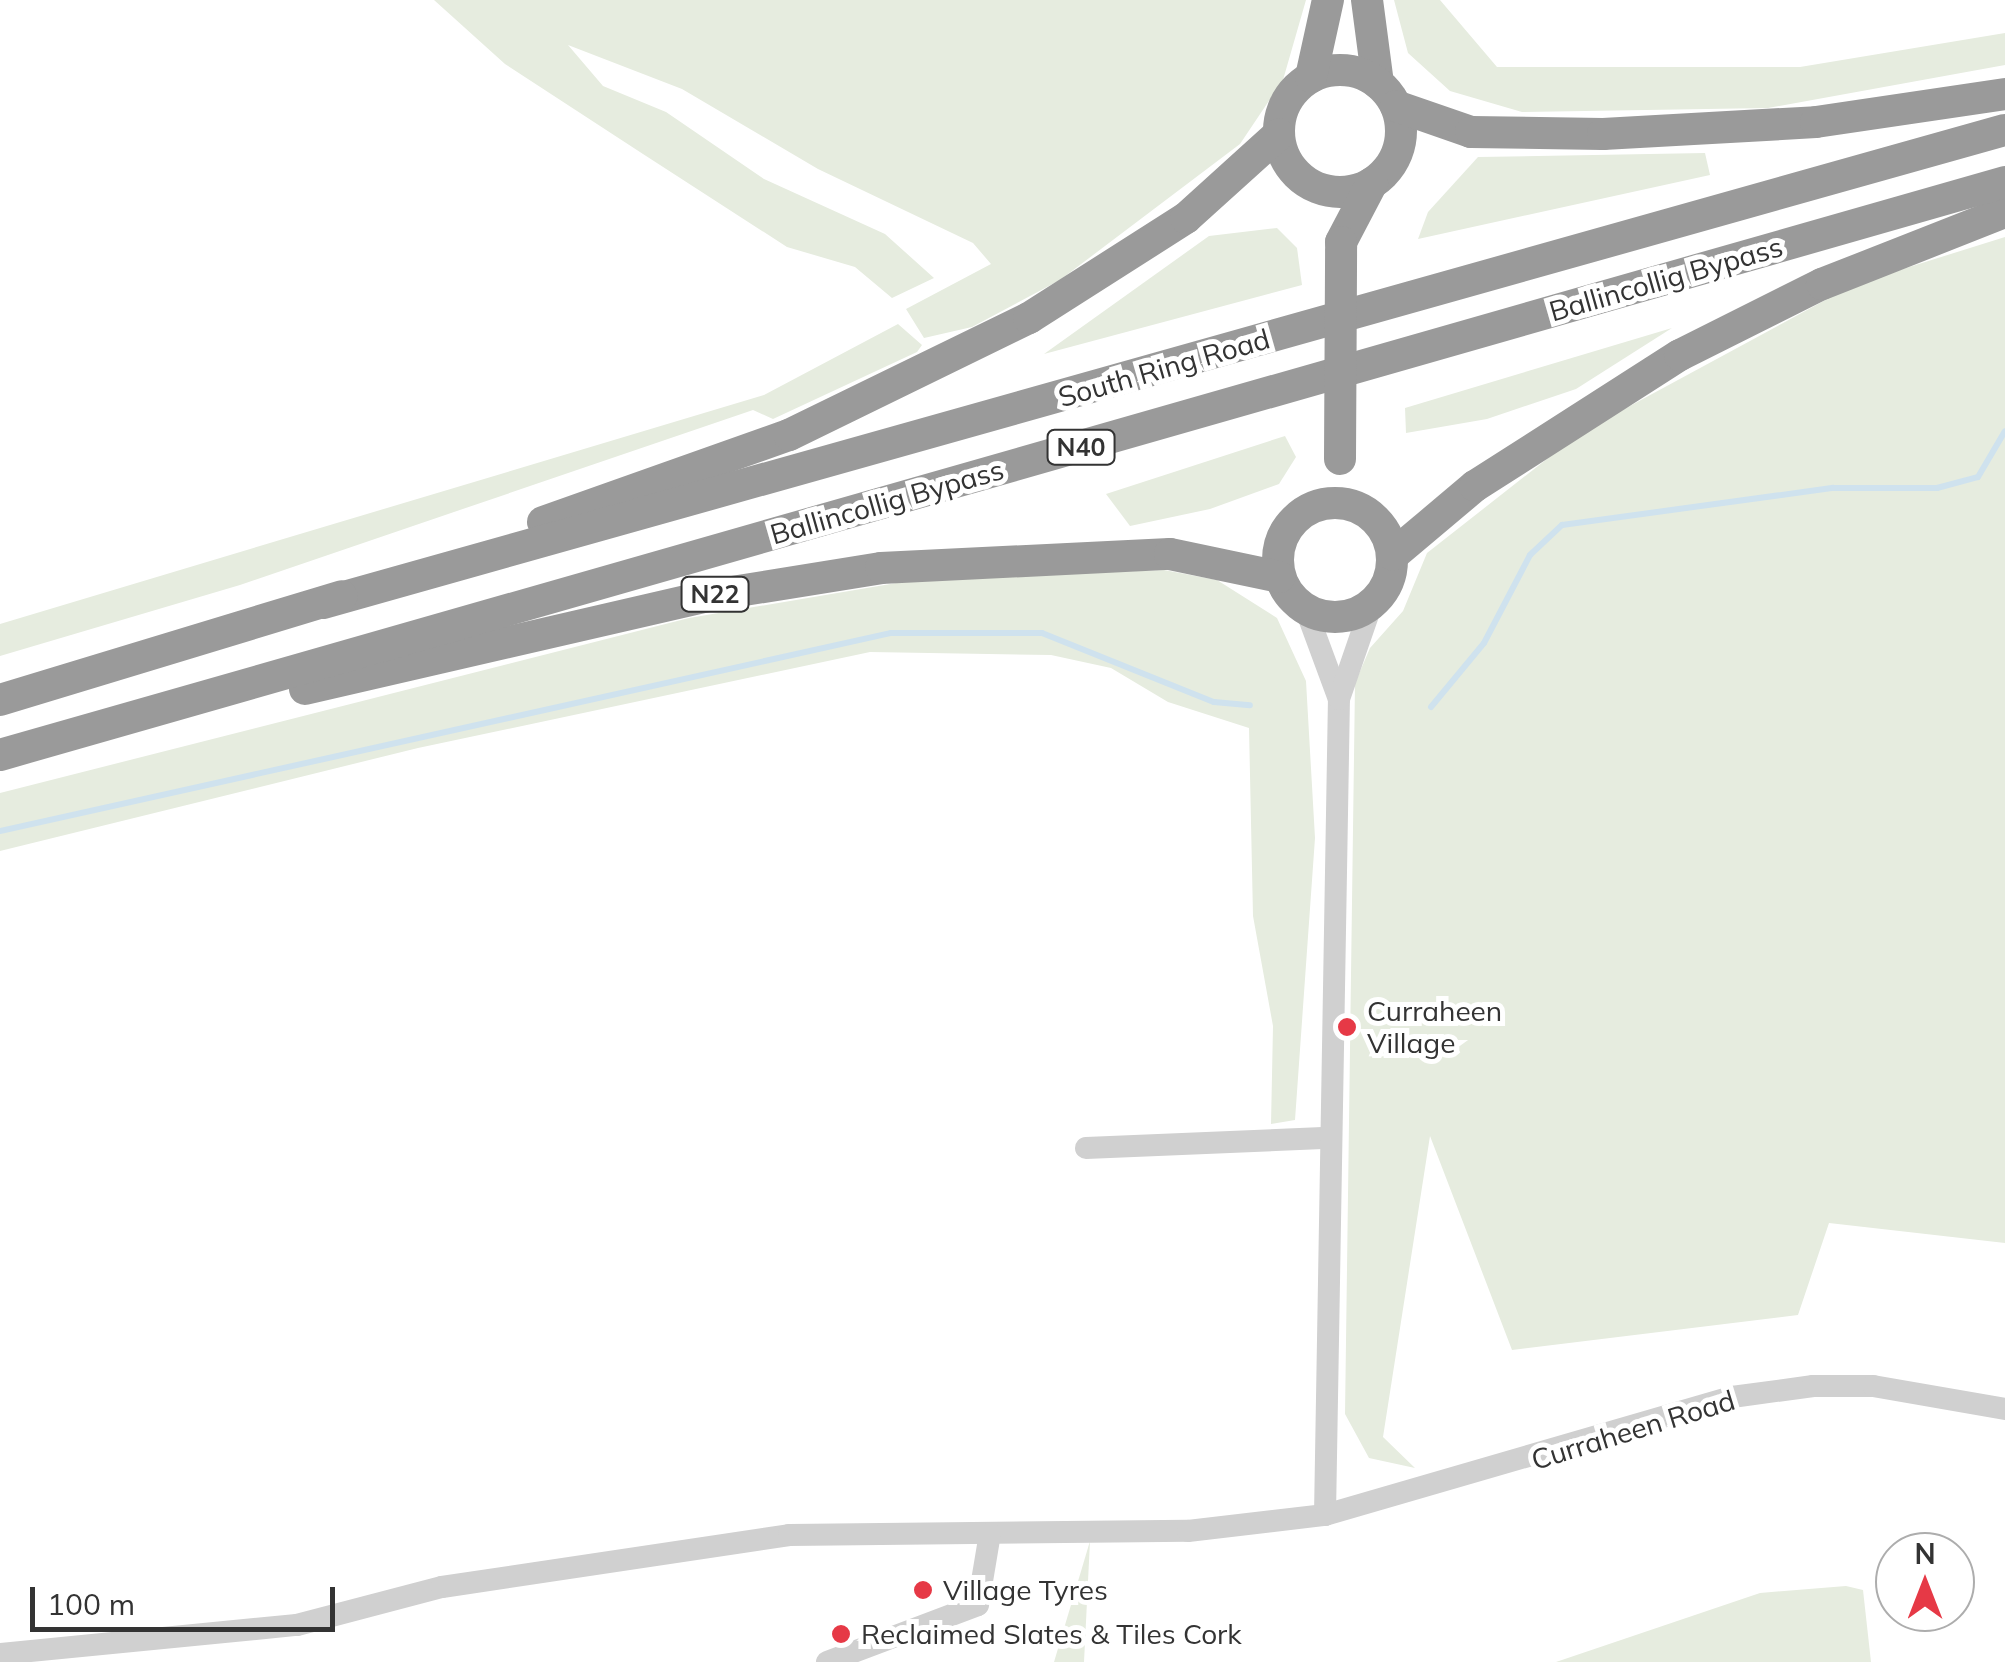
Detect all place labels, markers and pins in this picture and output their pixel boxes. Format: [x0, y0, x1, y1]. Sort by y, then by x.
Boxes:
place label: Curraheen Village [1367, 994, 1502, 1060]
marker: Curraheen Village [1336, 1016, 1358, 1038]
place label: Village Tyres [943, 1573, 1108, 1607]
marker: Village Tyres [912, 1579, 934, 1601]
place label: Reclaimed Slates & Tiles Cork [861, 1617, 1242, 1651]
marker: Reclaimed Slates & Tiles Cork [830, 1623, 852, 1645]

